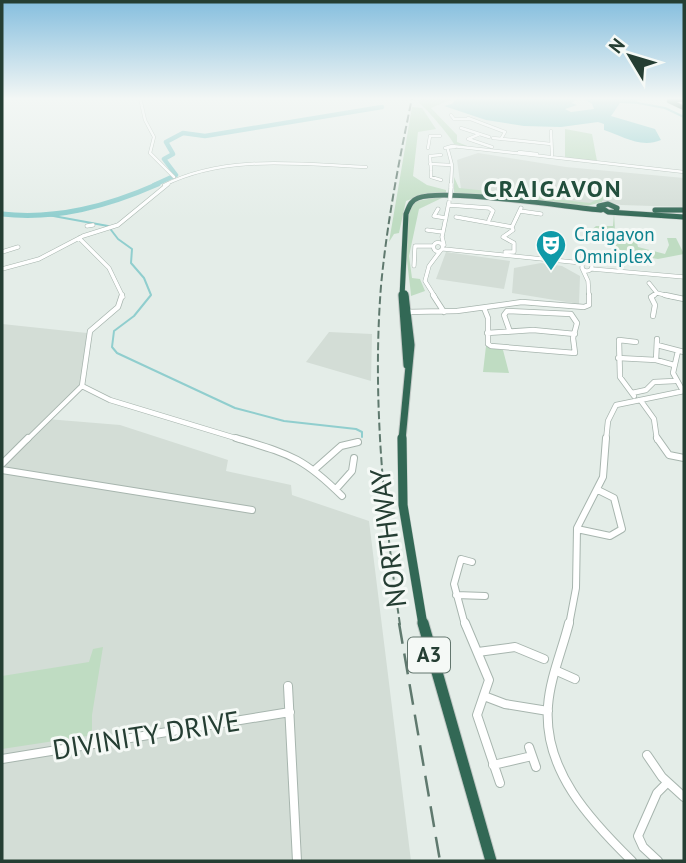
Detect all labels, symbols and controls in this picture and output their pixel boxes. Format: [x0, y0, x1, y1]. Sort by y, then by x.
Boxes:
north arrow [595, 21, 665, 91]
text: N [603, 33, 630, 58]
district label: CRAIGAVON [483, 173, 623, 204]
place label: Craigavon Omniplex [574, 222, 655, 268]
theatre icon: Craigavon Omniplex [534, 228, 568, 272]
street label: NORTHWAY [361, 466, 414, 610]
road number: A3 [408, 638, 450, 672]
street label: DIVINITY DRIVE [50, 701, 242, 768]

